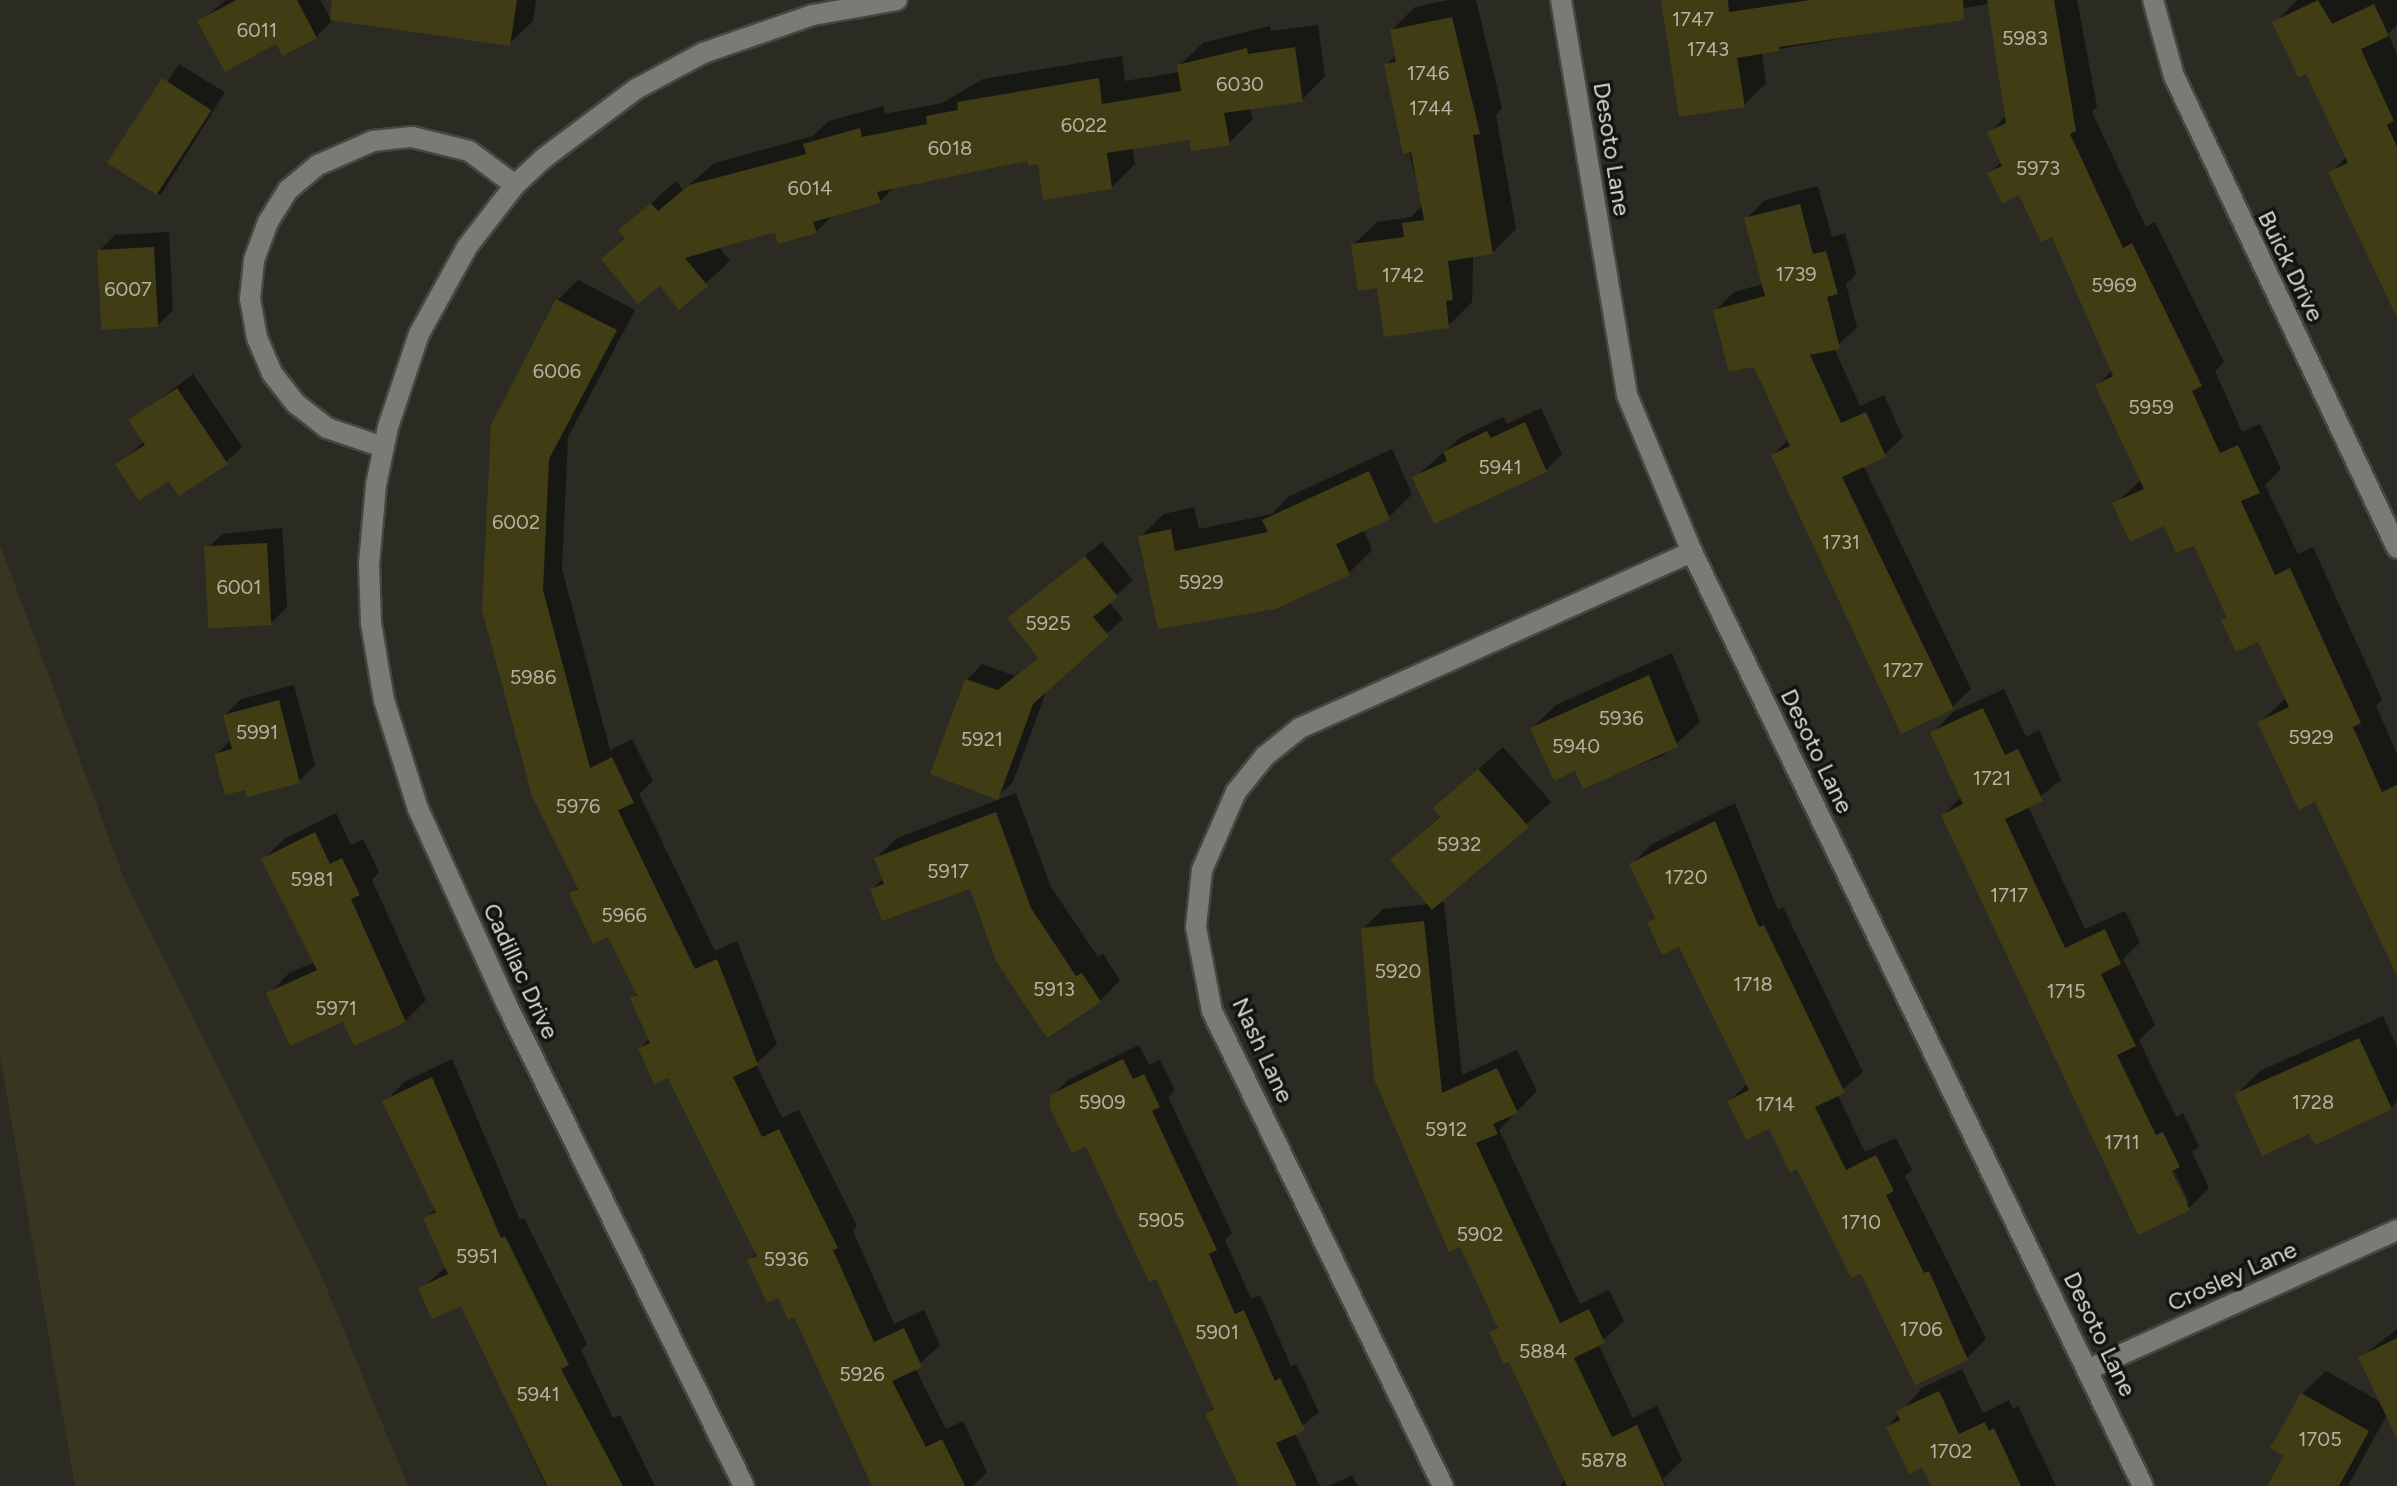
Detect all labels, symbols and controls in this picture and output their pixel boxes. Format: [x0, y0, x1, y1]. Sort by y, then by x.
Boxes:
house number: 1747 [1672, 7, 1714, 31]
house number: 6011 [237, 18, 277, 42]
house number: 5983 [2002, 26, 2048, 50]
house number: 1743 [1687, 37, 1729, 61]
house number: 1746 [1407, 61, 1449, 85]
house number: 6030 [1216, 72, 1264, 96]
street label: Desoto Lane [1587, 80, 1637, 218]
house number: 1744 [1409, 96, 1453, 120]
house number: 6022 [1061, 113, 1107, 137]
house number: 6018 [928, 136, 972, 160]
house number: 5973 [2016, 156, 2060, 180]
house number: 6014 [788, 176, 832, 200]
street label: Buick Drive [2252, 206, 2330, 326]
house number: 1739 [1775, 262, 1817, 286]
house number: 1742 [1382, 263, 1424, 287]
house number: 5969 [2091, 273, 2137, 297]
house number: 6007 [104, 277, 152, 301]
house number: 6006 [533, 359, 581, 383]
house number: 5959 [2128, 395, 2174, 419]
house number: 5941 [1478, 455, 1522, 479]
house number: 6002 [492, 510, 540, 534]
house number: 1731 [1822, 530, 1860, 554]
house number: 5929 [1178, 570, 1224, 594]
house number: 6001 [216, 575, 262, 599]
house number: 5925 [1025, 611, 1071, 635]
house number: 1727 [1883, 658, 1923, 682]
house number: 5986 [510, 665, 556, 689]
street label: Desoto Lane [1775, 684, 1859, 818]
house number: 5936 [1598, 706, 1644, 730]
house number: 5991 [236, 720, 278, 744]
house number: 5929 [2288, 725, 2334, 749]
house number: 5921 [961, 727, 1003, 751]
house number: 5940 [1552, 734, 1600, 758]
house number: 1721 [1973, 766, 2011, 790]
house number: 5976 [556, 794, 600, 818]
house number: 5932 [1437, 832, 1481, 856]
house number: 5917 [927, 859, 969, 883]
house number: 1720 [1665, 865, 1707, 889]
house number: 5981 [290, 867, 334, 891]
house number: 1717 [1990, 883, 2028, 907]
street label: Cadillac Drive [477, 899, 565, 1043]
house number: 5966 [601, 903, 647, 927]
house number: 5920 [1375, 959, 1421, 983]
house number: 1718 [1733, 972, 1773, 996]
house number: 5913 [1033, 977, 1075, 1001]
house number: 1715 [2047, 979, 2085, 1003]
street label: Nash Lane [1226, 993, 1300, 1107]
house number: 5971 [315, 996, 357, 1020]
house number: 5909 [1079, 1090, 1125, 1114]
house number: 1728 [2292, 1090, 2334, 1114]
house number: 1714 [1755, 1092, 1795, 1116]
house number: 5912 [1425, 1117, 1467, 1141]
house number: 1711 [2104, 1130, 2140, 1154]
house number: 5905 [1137, 1208, 1185, 1232]
house number: 1710 [1841, 1210, 1881, 1234]
house number: 5902 [1457, 1222, 1503, 1246]
street label: Crosley Lane [2163, 1235, 2301, 1317]
house number: 5951 [456, 1244, 498, 1268]
house number: 5936 [763, 1247, 809, 1271]
street label: Desoto Lane [2058, 1267, 2142, 1401]
house number: 1706 [1899, 1317, 1943, 1341]
house number: 5901 [1195, 1320, 1239, 1344]
house number: 5884 [1519, 1339, 1567, 1363]
house number: 5926 [839, 1362, 885, 1386]
house number: 5941 [516, 1382, 560, 1406]
house number: 1705 [2298, 1427, 2342, 1451]
house number: 1702 [1930, 1439, 1972, 1463]
house number: 5878 [1581, 1448, 1627, 1472]

